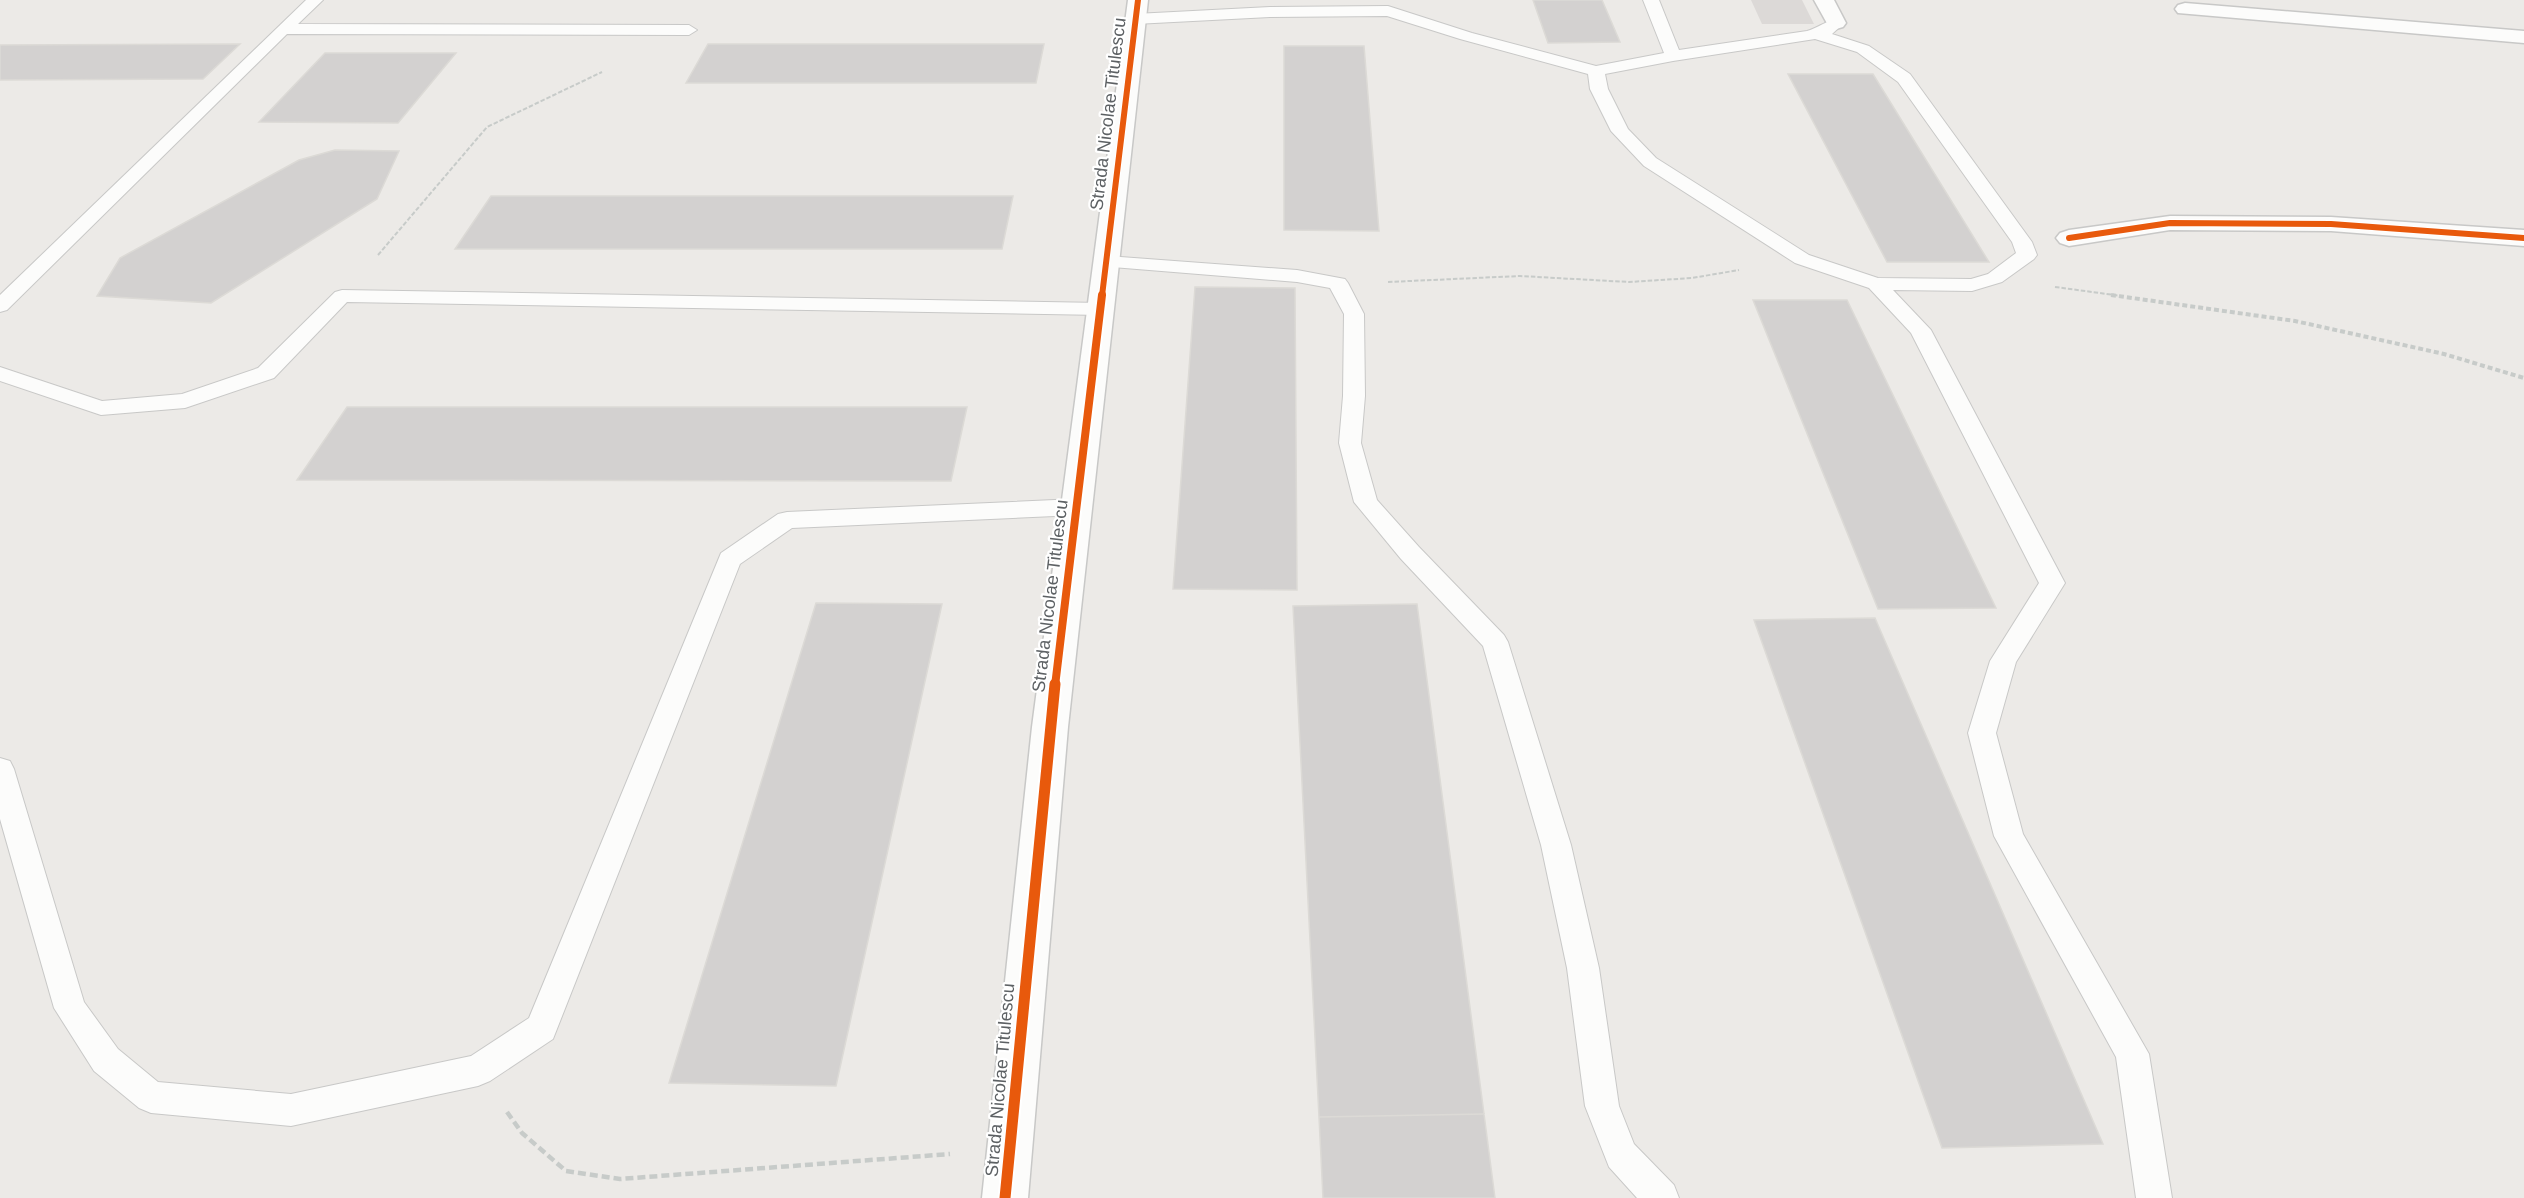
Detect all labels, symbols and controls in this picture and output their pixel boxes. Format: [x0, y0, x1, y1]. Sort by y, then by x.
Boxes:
street label: Strada Nicolae Titulescu [1086, 16, 1130, 212]
street label: Strada Nicolae Titulescu [1028, 498, 1072, 694]
street label: Strada Nicolae Titulescu [982, 982, 1018, 1178]

